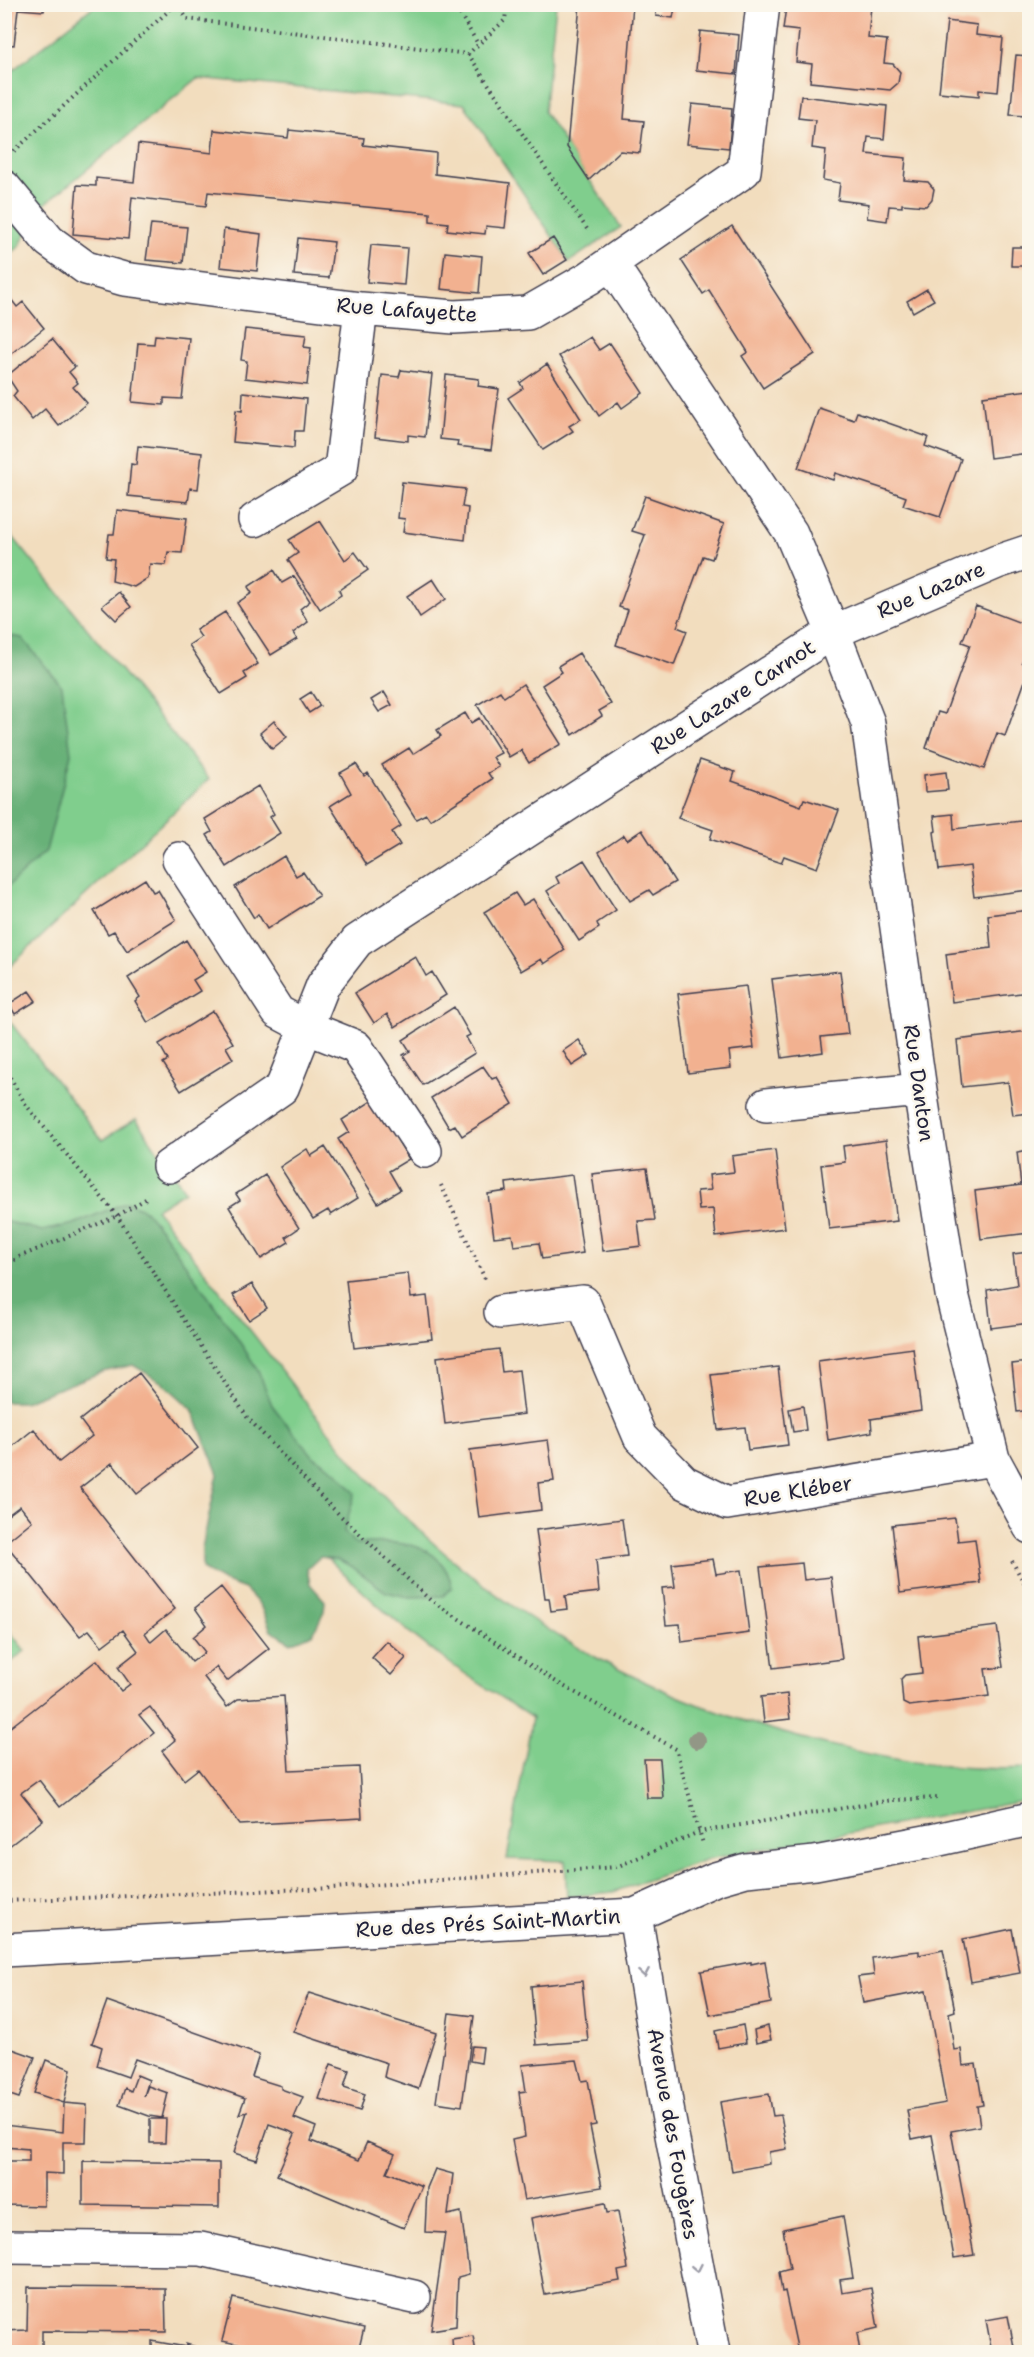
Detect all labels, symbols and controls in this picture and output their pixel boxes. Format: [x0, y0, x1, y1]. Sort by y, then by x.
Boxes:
street label: Rue Lafayette [336, 291, 478, 329]
street label: Rue Lazare [873, 555, 989, 625]
street label: Rue Lazare Carnot [645, 633, 821, 761]
street label: Rue Danton [897, 1023, 941, 1144]
street label: Rue Kléber [742, 1469, 854, 1513]
street label: Rue des Prés Saint-Martin [355, 1902, 621, 1944]
one-way arrow [638, 1968, 650, 1978]
street label: Avenue des Fougères [641, 2026, 705, 2242]
one-way arrow [690, 2263, 703, 2273]

